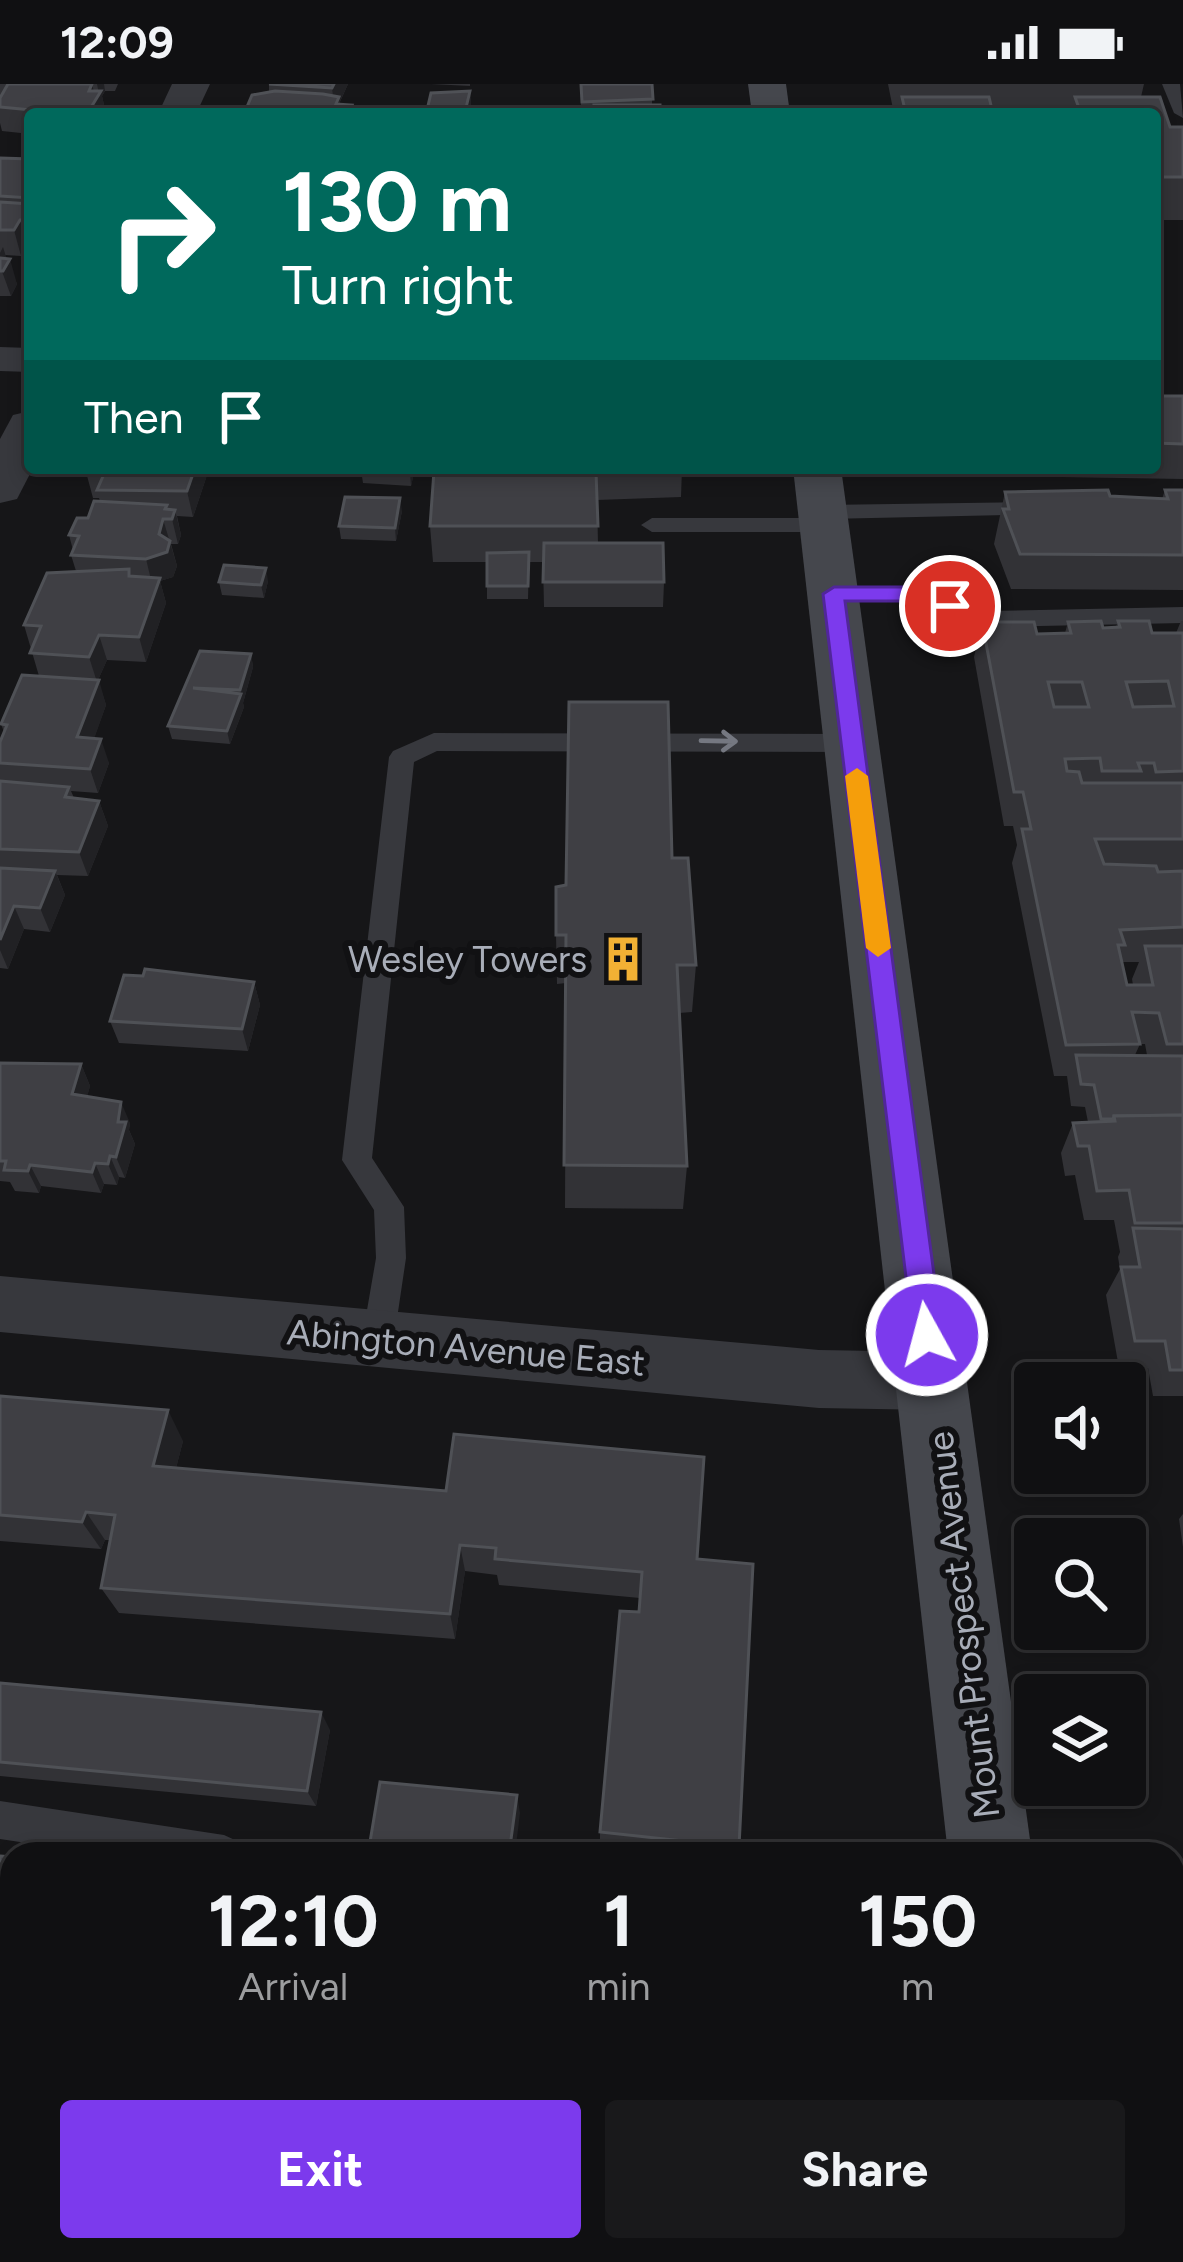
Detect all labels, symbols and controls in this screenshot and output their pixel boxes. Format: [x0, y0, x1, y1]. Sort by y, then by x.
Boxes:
text: 12:09 [60, 15, 174, 69]
text: 130 m [282, 151, 512, 252]
icon: right [84, 156, 240, 312]
text: Turn right [282, 253, 514, 318]
icon: arrive [208, 384, 274, 450]
text: Then [84, 390, 184, 444]
pin [899, 555, 1001, 657]
icon: arrive [917, 573, 983, 639]
one-way arrow [699, 730, 738, 752]
building icon: Wesley Towers [598, 934, 648, 984]
place label: Wesley Towers [348, 938, 587, 981]
position arrow [864, 1272, 990, 1398]
street label: Abington Avenue East [285, 1310, 647, 1385]
map controls [1014, 1362, 1146, 1806]
button: sound [1014, 1362, 1146, 1494]
street label: Mount Prospect Avenue [918, 1429, 1009, 1821]
button: search [1014, 1518, 1146, 1650]
button: layers [1014, 1674, 1146, 1806]
text: 12:10 [208, 1878, 379, 1964]
text: 1 [603, 1878, 634, 1964]
text: 150 [858, 1878, 977, 1964]
text: Arrival [238, 1963, 348, 2010]
text: min [586, 1963, 650, 2010]
text: m [901, 1963, 934, 2010]
button: Exit [60, 2100, 581, 2238]
button: Share [605, 2100, 1125, 2238]

